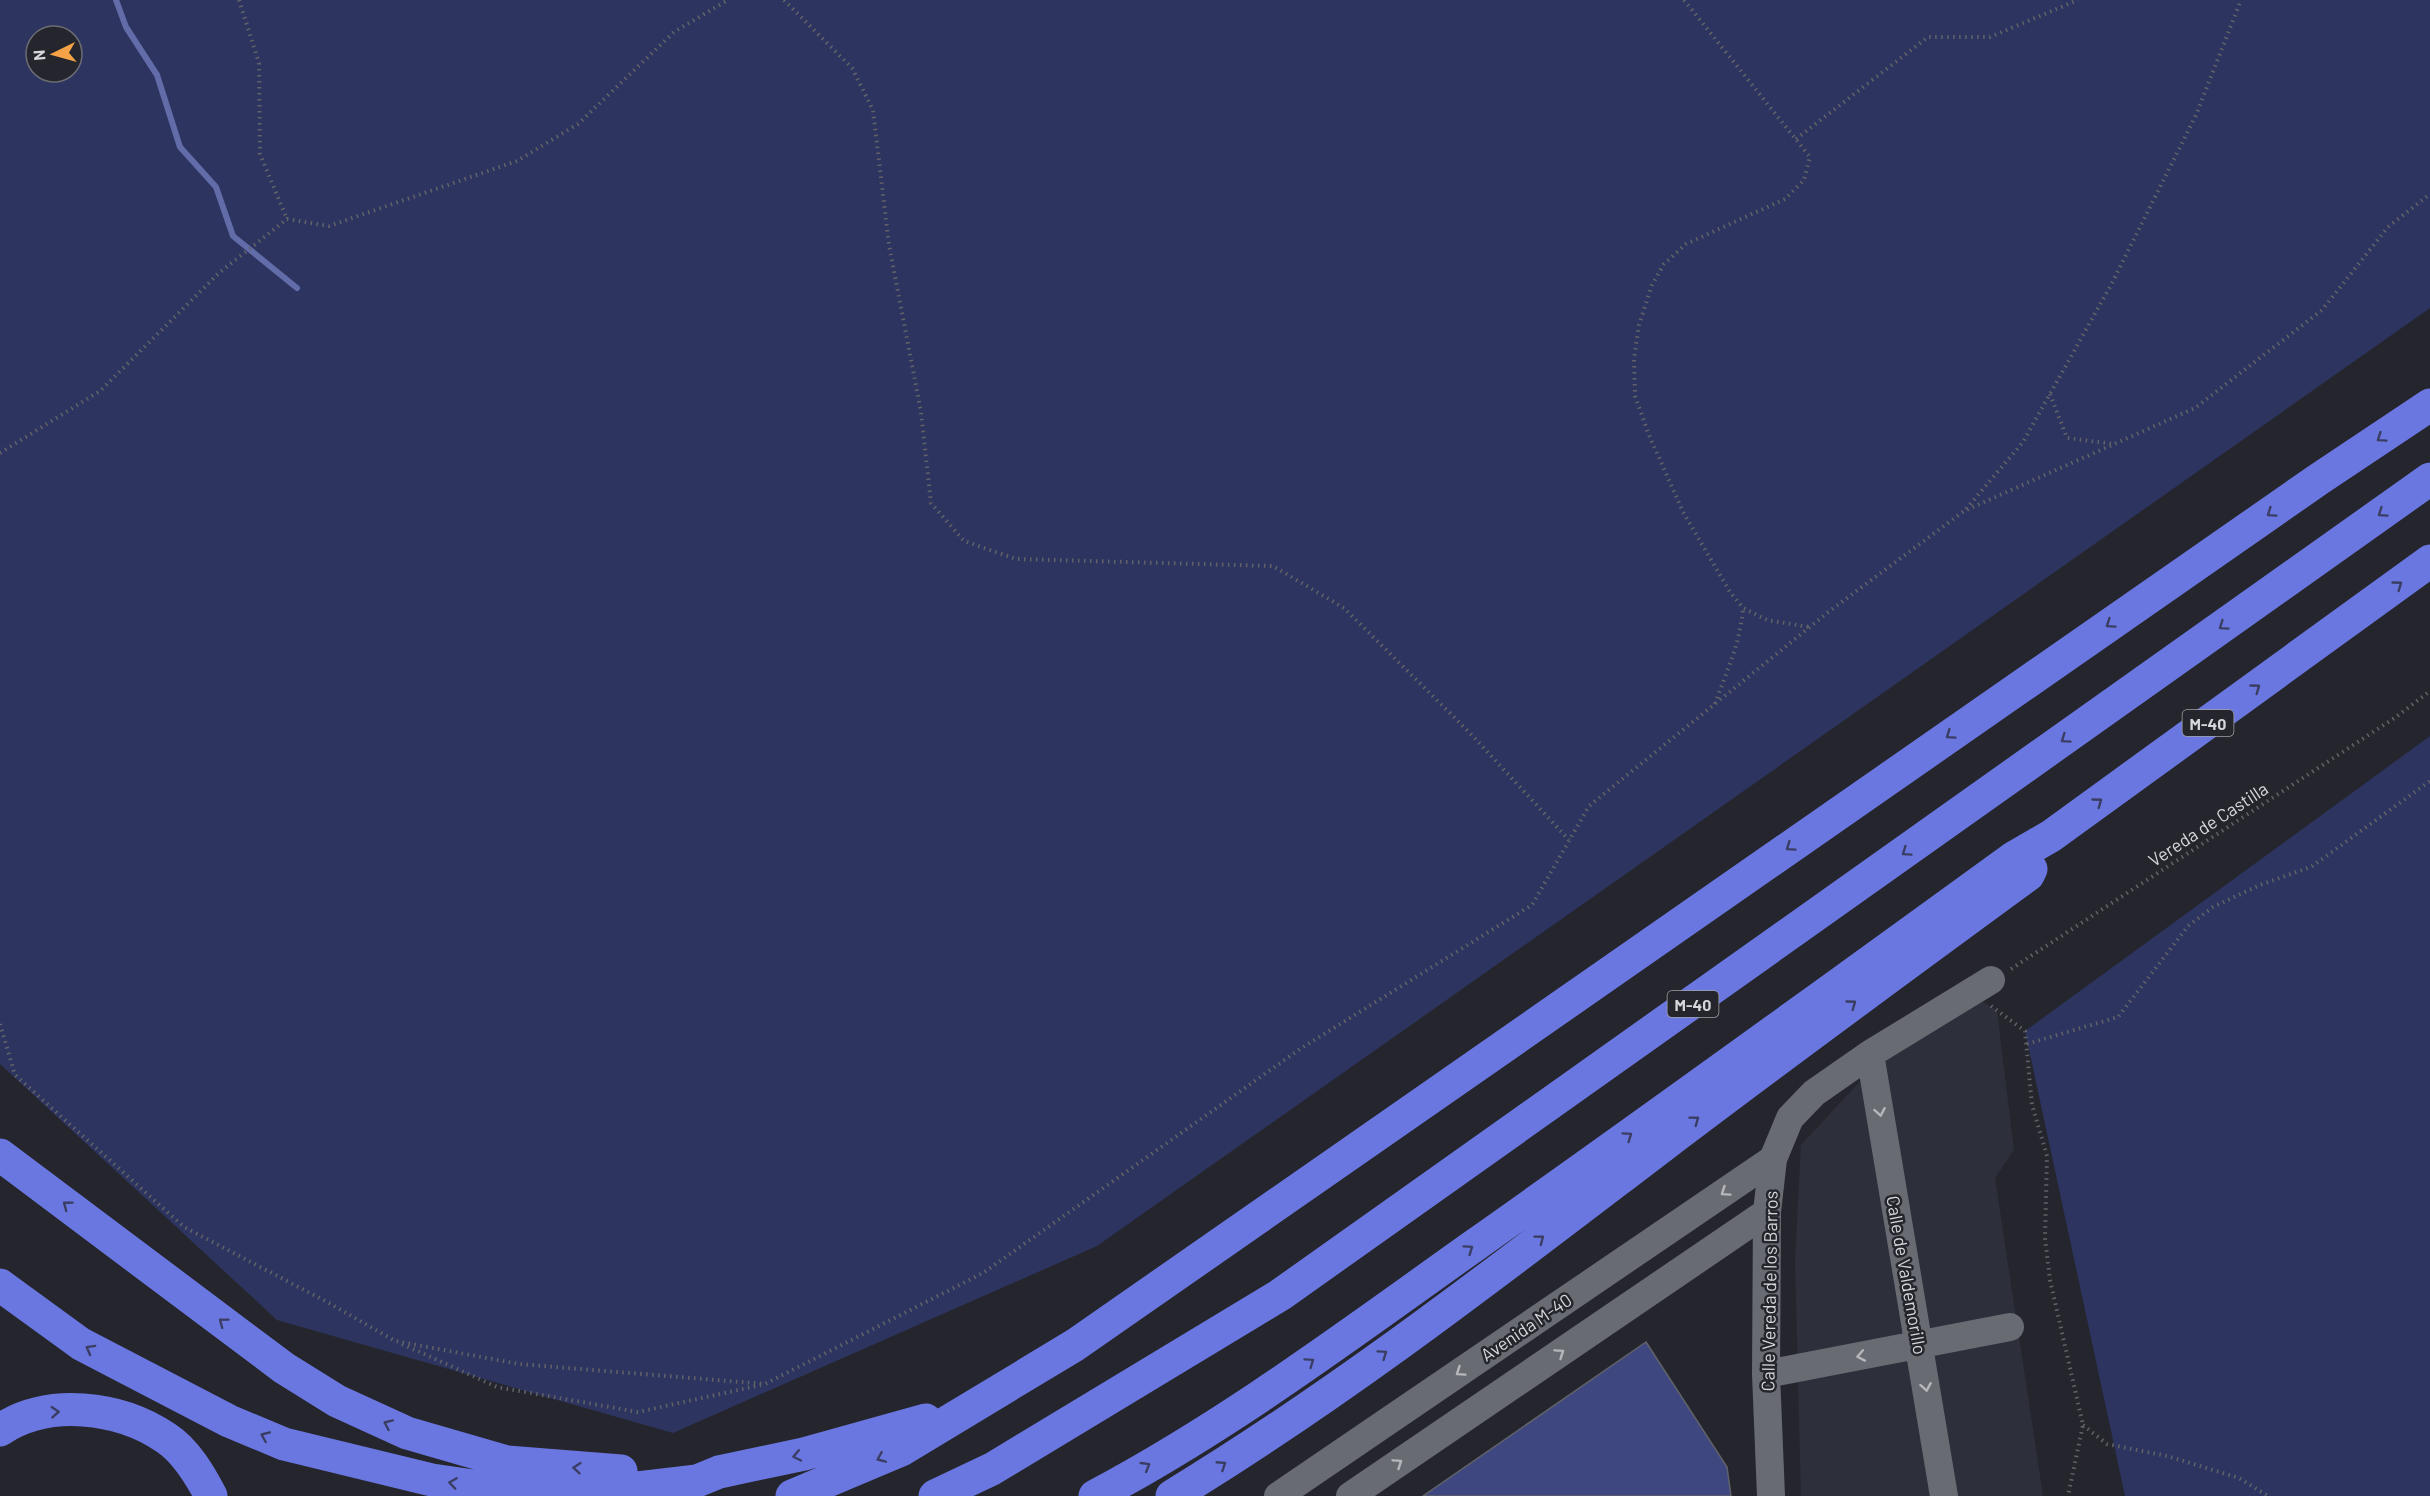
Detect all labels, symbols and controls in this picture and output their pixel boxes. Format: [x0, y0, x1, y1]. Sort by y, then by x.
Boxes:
north arrow [24, 24, 84, 84]
text: N [29, 49, 48, 61]
one-way arrow [2377, 431, 2388, 442]
one-way arrow [2266, 506, 2277, 517]
one-way arrow [2378, 506, 2389, 517]
one-way arrow [2391, 581, 2402, 592]
one-way arrow [2106, 617, 2117, 628]
one-way arrow [2219, 619, 2230, 630]
one-way arrow [2249, 684, 2260, 695]
road number: M-40 [2182, 710, 2234, 736]
one-way arrow [1946, 728, 1957, 739]
one-way arrow [2060, 732, 2071, 743]
street label: Vereda de Castilla [2144, 777, 2272, 871]
one-way arrow [2092, 798, 2103, 809]
one-way arrow [1786, 840, 1797, 851]
one-way arrow [1901, 845, 1912, 856]
road number: M-40 [1668, 991, 1718, 1017]
one-way arrow [1846, 1001, 1857, 1012]
one-way arrow [1873, 1107, 1886, 1117]
one-way arrow [1689, 1117, 1700, 1128]
one-way arrow [1622, 1132, 1633, 1143]
one-way arrow [1721, 1185, 1732, 1196]
street label: Calle Vereda de los Barros [1756, 1191, 1782, 1391]
street label: Calle de Valdemorillo [1882, 1194, 1932, 1356]
one-way arrow [62, 1201, 73, 1212]
one-way arrow [1534, 1235, 1545, 1246]
one-way arrow [1463, 1245, 1474, 1256]
street label: Avenida M-40 [1476, 1288, 1576, 1366]
one-way arrow [218, 1318, 229, 1329]
one-way arrow [86, 1345, 96, 1356]
one-way arrow [1857, 1349, 1867, 1362]
one-way arrow [1377, 1350, 1388, 1361]
one-way arrow [1553, 1350, 1564, 1361]
one-way arrow [1304, 1358, 1315, 1369]
one-way arrow [1456, 1365, 1466, 1377]
one-way arrow [1919, 1382, 1932, 1392]
one-way arrow [50, 1405, 59, 1418]
one-way arrow [383, 1420, 394, 1432]
one-way arrow [260, 1431, 271, 1443]
one-way arrow [792, 1448, 802, 1461]
one-way arrow [877, 1451, 888, 1463]
one-way arrow [1392, 1459, 1403, 1470]
one-way arrow [1216, 1461, 1226, 1473]
one-way arrow [572, 1462, 581, 1475]
one-way arrow [1140, 1462, 1150, 1474]
one-way arrow [449, 1478, 458, 1490]

